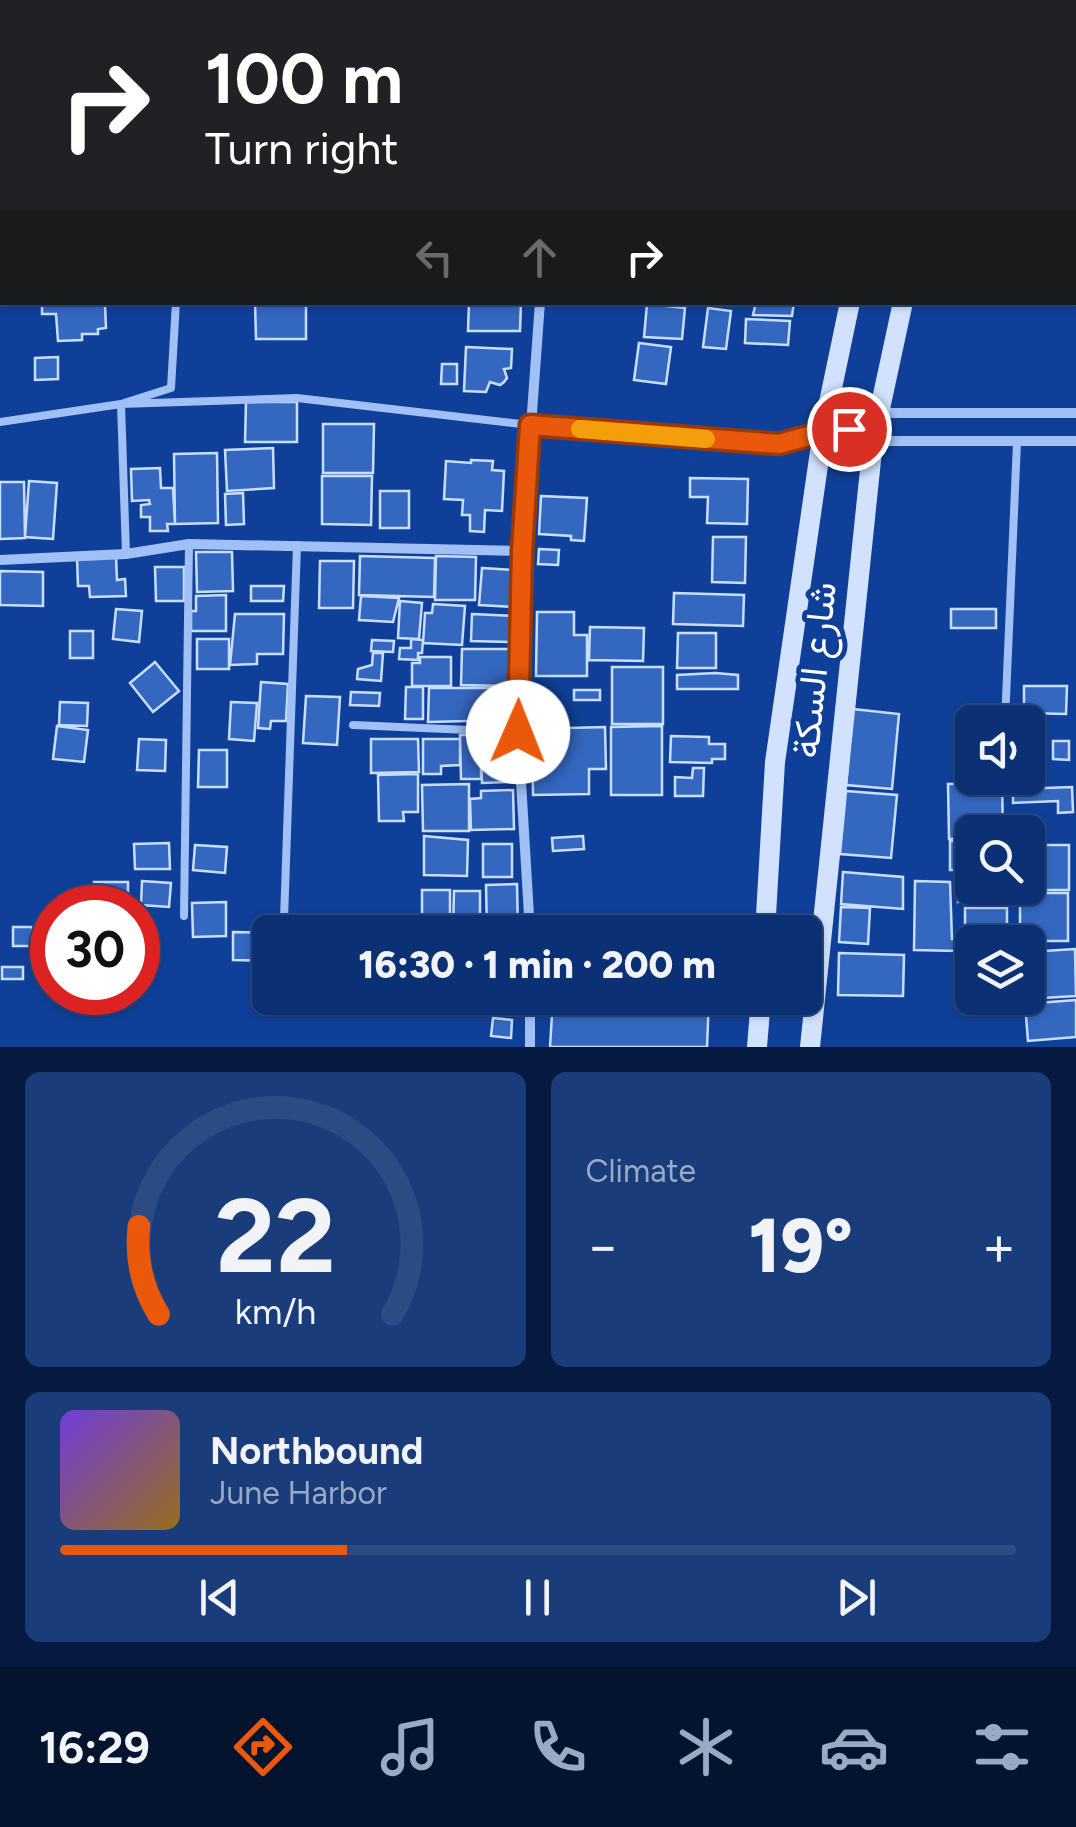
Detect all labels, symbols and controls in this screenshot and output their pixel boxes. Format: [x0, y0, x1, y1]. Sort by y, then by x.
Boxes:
text: 100 m [205, 36, 403, 121]
icon: right [40, 40, 170, 170]
text: Turn right [205, 121, 398, 175]
icon: left [407, 230, 462, 285]
icon: ahead [512, 230, 567, 285]
icon: right [617, 230, 672, 285]
pin [807, 387, 892, 472]
icon: arrive [822, 402, 877, 457]
street label: شارع السكة [782, 580, 849, 761]
position arrow [466, 680, 570, 784]
map controls [955, 705, 1045, 1015]
button: sound [955, 705, 1045, 795]
button: search [955, 815, 1045, 905]
speed limit sign: 30 [30, 885, 160, 1015]
button: layers [955, 925, 1045, 1015]
text: 16:30 · 1 min · 200 m [358, 942, 716, 988]
text: Climate [586, 1152, 696, 1190]
text: 22 [215, 1173, 335, 1298]
text: 19° [748, 1201, 853, 1291]
text: − [586, 1213, 620, 1279]
text: + [982, 1213, 1016, 1279]
text: km/h [234, 1290, 316, 1333]
text: Northbound [210, 1428, 423, 1474]
text: June Harbor [210, 1474, 387, 1512]
icon: previous [192, 1570, 247, 1625]
icon: pause [510, 1570, 565, 1625]
icon: next [829, 1570, 884, 1625]
icon: directions [228, 1712, 298, 1782]
icon: music [375, 1712, 445, 1782]
icon: phone [523, 1712, 593, 1782]
icon: climate [671, 1712, 741, 1782]
icon: car [819, 1712, 889, 1782]
icon: filters [967, 1712, 1037, 1782]
text: 16:29 [39, 1720, 150, 1774]

